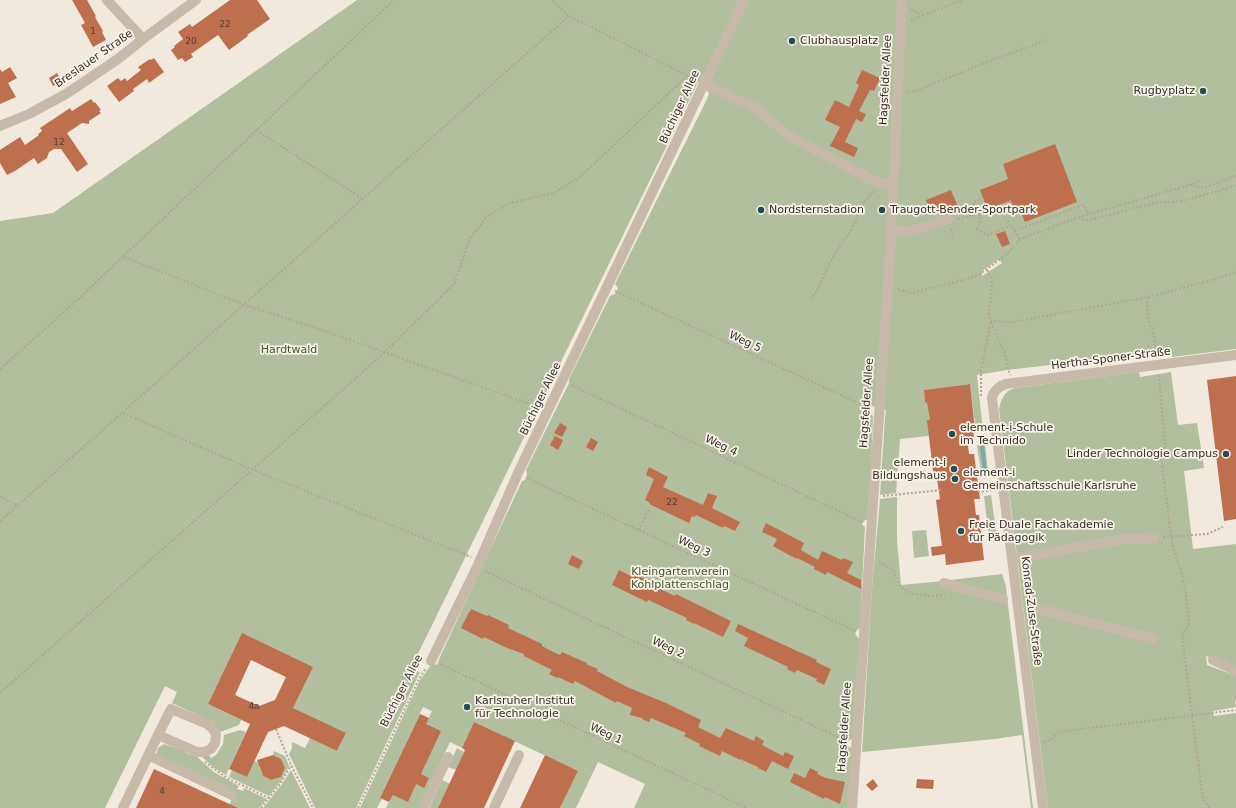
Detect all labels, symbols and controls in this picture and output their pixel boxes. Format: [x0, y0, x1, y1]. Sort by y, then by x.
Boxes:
house number: 22 [219, 20, 231, 30]
street label: Breslauer Straße [52, 27, 136, 91]
house number: 1 [90, 27, 96, 37]
place label: Clubhausplatz [800, 34, 878, 48]
street label: Hagsfelder Allee [877, 35, 895, 125]
marker: Clubhausplatz [787, 36, 797, 46]
house number: 20 [185, 37, 197, 47]
street label: Büchiger Allee [657, 68, 703, 146]
place label: Rugbyplatz [1134, 84, 1195, 98]
marker: Rugbyplatz [1198, 86, 1208, 96]
house number: 12 [53, 138, 65, 148]
place label: Nordsternstadion [769, 203, 864, 217]
place label: Traugott-Bender-Sportpark [890, 203, 1036, 217]
marker: Nordsternstadion [756, 205, 766, 215]
marker: Traugott-Bender-Sportpark [877, 205, 887, 215]
street label: Weg 5 [727, 329, 763, 355]
park label: Hardtwald [261, 343, 317, 357]
street label: Hertha-Sponer-Straße [1051, 345, 1171, 373]
street label: Hagsfelder Allee [857, 357, 877, 449]
street label: Büchiger Allee [518, 360, 564, 438]
place label: element-i-Schule im Technido [960, 421, 1053, 447]
marker: element-i-Schule im Technido [947, 429, 957, 439]
street label: Weg 4 [703, 433, 739, 459]
place label: Linder Technologie Campus [1067, 447, 1218, 461]
marker: Linder Technologie Campus [1221, 449, 1231, 459]
place label: element-i Bildungshaus [872, 456, 946, 482]
marker: element-i Bildungshaus [949, 464, 959, 474]
place label: element-i Gemeinschaftsschule Karlsruhe [963, 466, 1136, 492]
marker: element-i Gemeinschaftsschule Karlsruhe [950, 474, 960, 484]
house number: 22 [666, 498, 678, 508]
place label: Freie Duale Fachakademie für Pädagogik [969, 518, 1113, 544]
marker: Freie Duale Fachakademie für Pädagogik [956, 526, 966, 536]
street label: Weg 3 [676, 534, 712, 560]
street label: Konrad-Zuse-Straße [1018, 556, 1044, 666]
park label: Kleingartenverein Kohlplattenschlag [631, 565, 729, 591]
street label: Weg 2 [650, 635, 686, 661]
street label: Büchiger Allee [378, 653, 426, 729]
street label: Hagsfelder Allee [835, 681, 855, 773]
place label: Karlsruher Institut für Technologie [475, 694, 574, 720]
house number: 4a [248, 702, 260, 712]
marker: Karlsruher Institut für Technologie [462, 702, 472, 712]
street label: Weg 1 [588, 721, 624, 747]
house number: 4 [159, 787, 165, 797]

